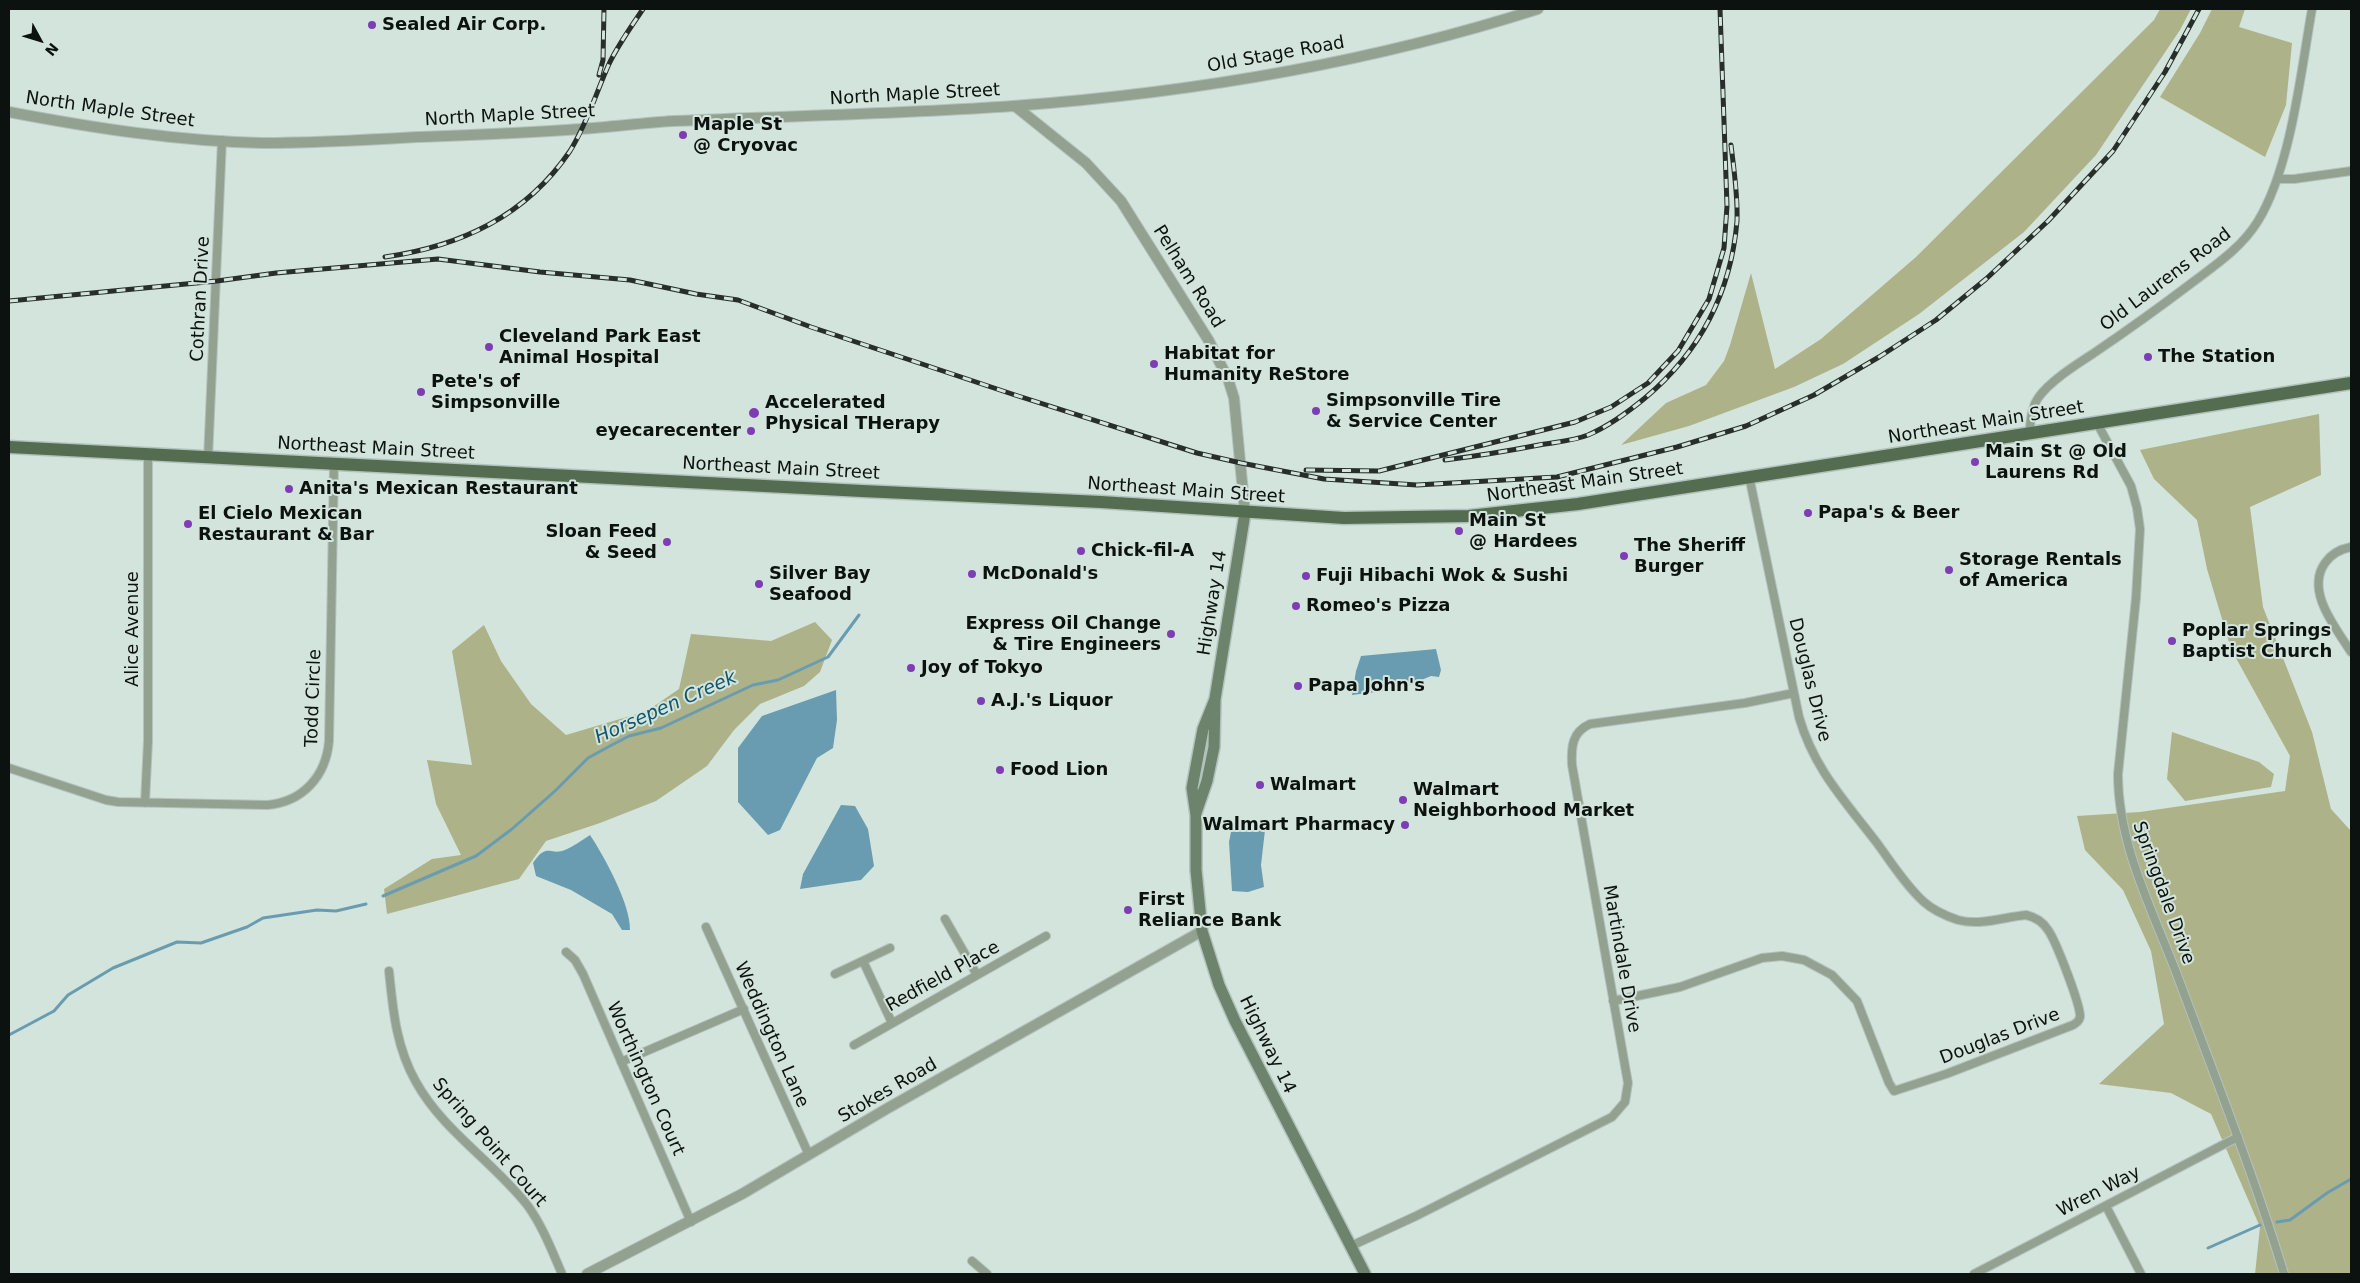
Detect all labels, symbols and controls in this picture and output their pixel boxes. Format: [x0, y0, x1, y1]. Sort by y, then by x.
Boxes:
place label: Sealed Air Corp. [382, 14, 546, 36]
north arrow [15, 15, 65, 65]
marker: Sealed Air Corp. [366, 19, 378, 31]
street label: Old Stage Road [1206, 32, 1346, 78]
text: N [42, 40, 62, 59]
street label: North Maple Street [829, 80, 1001, 110]
street label: North Maple Street [24, 87, 196, 133]
street label: North Maple Street [424, 101, 596, 131]
place label: Maple St @ Cryovac [693, 114, 798, 156]
marker: Maple St @ Cryovac [677, 129, 689, 141]
street label: Pelham Road [1148, 222, 1228, 332]
street label: Old Laurens Road [2096, 224, 2236, 336]
street label: Cothran Drive [187, 236, 215, 362]
place label: Cleveland Park East Animal Hospital [499, 326, 701, 368]
marker: Cleveland Park East Animal Hospital [483, 341, 495, 353]
place label: Habitat for Humanity ReStore [1164, 343, 1349, 386]
place label: The Station [2158, 346, 2275, 368]
marker: The Station [2142, 351, 2154, 363]
marker: Habitat for Humanity ReStore [1148, 358, 1160, 370]
place label: Pete's of Simpsonville [431, 371, 560, 414]
marker: Pete's of Simpsonville [415, 386, 427, 398]
place label: Simpsonville Tire & Service Center [1326, 390, 1501, 432]
place label: Accelerated Physical THerapy [765, 392, 940, 434]
street label: Northeast Main Street [1887, 397, 2085, 449]
marker: Simpsonville Tire & Service Center [1310, 405, 1322, 417]
marker: Accelerated Physical THerapy [747, 406, 761, 420]
place label: eyecarecenter [596, 420, 741, 442]
marker: eyecarecenter [745, 425, 757, 437]
street label: Northeast Main Street [277, 433, 475, 465]
place label: Main St @ Old Laurens Rd [1985, 441, 2127, 484]
street label: Northeast Main Street [682, 453, 880, 485]
marker: Main St @ Old Laurens Rd [1969, 456, 1981, 468]
street label: Northeast Main Street [1485, 459, 1685, 507]
street label: Northeast Main Street [1086, 473, 1286, 509]
place label: Anita's Mexican Restaurant [299, 478, 578, 500]
marker: Anita's Mexican Restaurant [283, 483, 295, 495]
place label: Papa's & Beer [1818, 502, 1959, 524]
place label: El Cielo Mexican Restaurant & Bar [198, 503, 374, 546]
marker: Papa's & Beer [1802, 507, 1814, 519]
place label: Main St @ Hardees [1469, 510, 1577, 552]
marker: El Cielo Mexican Restaurant & Bar [182, 518, 194, 530]
place label: Sloan Feed & Seed [545, 521, 657, 564]
marker: Main St @ Hardees [1453, 525, 1465, 537]
place label: The Sheriff Burger [1634, 535, 1745, 578]
marker: Sloan Feed & Seed [661, 536, 673, 548]
place label: Chick-fil-A [1091, 540, 1194, 562]
marker: Chick-fil-A [1075, 545, 1087, 557]
street label: Highway 14 [1194, 549, 1232, 657]
place label: Storage Rentals of America [1959, 549, 2122, 592]
marker: The Sheriff Burger [1618, 550, 1630, 562]
place label: Silver Bay Seafood [769, 563, 870, 606]
place label: McDonald's [982, 563, 1098, 585]
marker: Storage Rentals of America [1943, 564, 1955, 576]
place label: Fuji Hibachi Wok & Sushi [1316, 565, 1568, 587]
marker: McDonald's [966, 568, 978, 580]
marker: Fuji Hibachi Wok & Sushi [1300, 570, 1312, 582]
street label: Alice Avenue [122, 571, 144, 687]
marker: Silver Bay Seafood [753, 578, 765, 590]
place label: Romeo's Pizza [1306, 595, 1451, 617]
marker: Romeo's Pizza [1290, 600, 1302, 612]
place label: Express Oil Change & Tire Engineers [965, 613, 1161, 656]
street label: Douglas Drive [1783, 616, 1835, 744]
place label: Poplar Springs Baptist Church [2182, 620, 2332, 662]
marker: Express Oil Change & Tire Engineers [1165, 628, 1177, 640]
marker: Poplar Springs Baptist Church [2166, 635, 2178, 647]
street label: Todd Circle [301, 649, 327, 747]
place label: Joy of Tokyo [921, 657, 1043, 679]
marker: Joy of Tokyo [905, 662, 917, 674]
water label: Horsepen Creek [592, 667, 740, 749]
place label: Papa John's [1308, 675, 1425, 697]
marker: Papa John's [1292, 680, 1304, 692]
place label: A.J.'s Liquor [991, 690, 1113, 712]
marker: A.J.'s Liquor [975, 695, 987, 707]
place label: Food Lion [1010, 759, 1108, 781]
marker: Food Lion [994, 764, 1006, 776]
place label: Walmart [1270, 774, 1356, 796]
marker: Walmart [1254, 779, 1266, 791]
place label: Walmart Neighborhood Market [1413, 779, 1634, 822]
marker: Walmart Neighborhood Market [1397, 794, 1409, 806]
place label: Walmart Pharmacy [1202, 814, 1395, 836]
marker: Walmart Pharmacy [1399, 819, 1411, 831]
street label: Springdale Drive [2127, 819, 2199, 967]
street label: Martindale Drive [1597, 883, 1645, 1035]
place label: First Reliance Bank [1138, 889, 1281, 932]
marker: First Reliance Bank [1122, 904, 1134, 916]
street label: Redfield Place [882, 937, 1004, 1017]
street label: Weddington Lane [729, 959, 813, 1111]
street label: Highway 14 [1234, 992, 1300, 1098]
street label: Worthington Court [601, 999, 689, 1159]
street label: Douglas Drive [1937, 1004, 2063, 1070]
street label: Stokes Road [835, 1054, 941, 1128]
street label: Spring Point Court [427, 1074, 551, 1212]
street label: Wren Way [2054, 1162, 2144, 1222]

